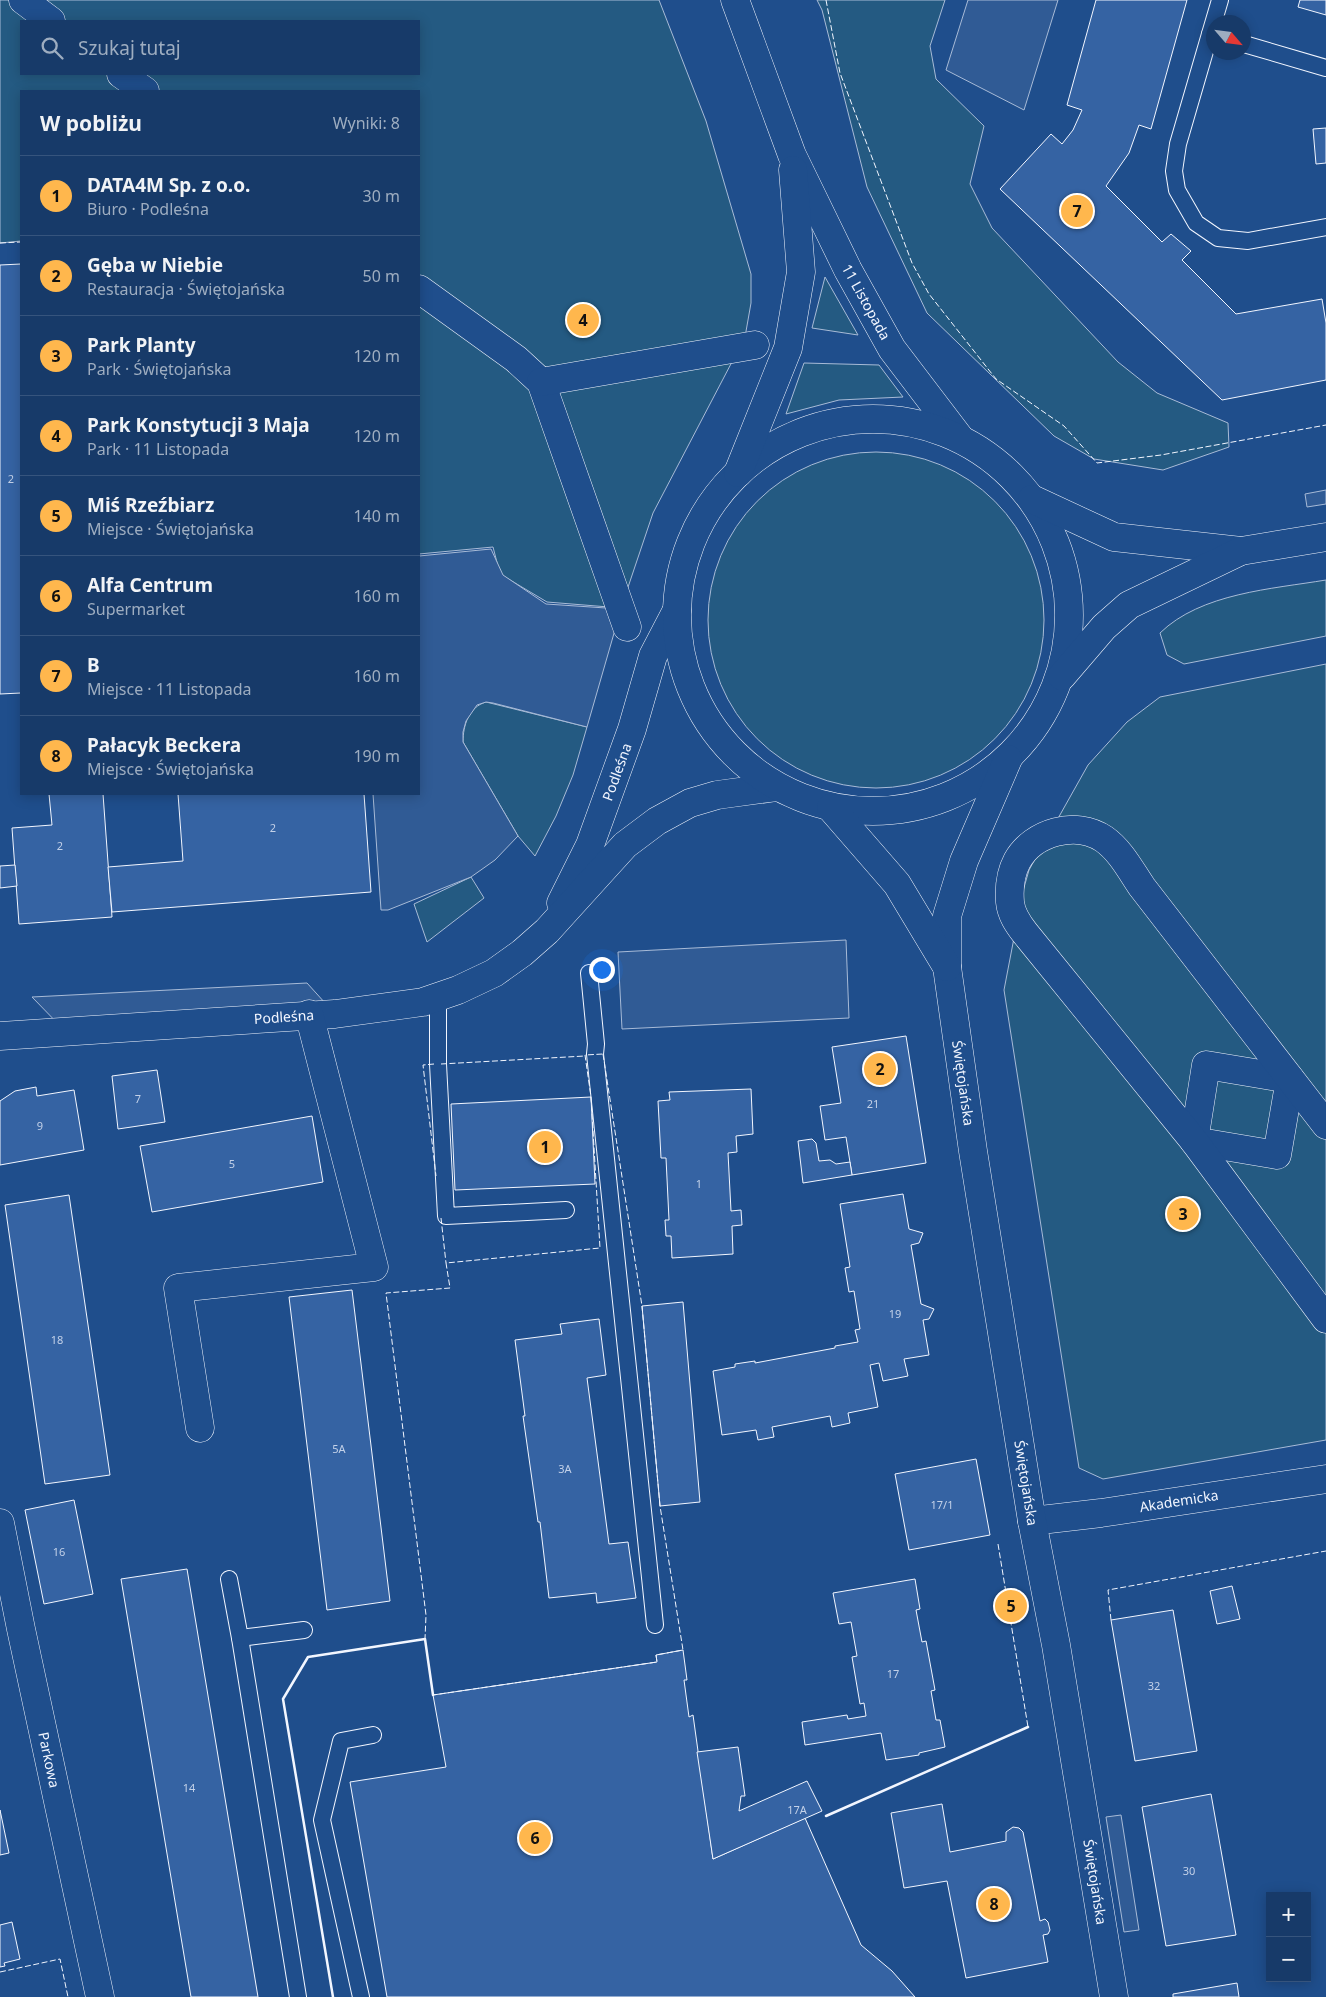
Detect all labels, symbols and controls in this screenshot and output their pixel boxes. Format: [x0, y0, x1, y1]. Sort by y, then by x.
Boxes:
north arrow [1206, 15, 1251, 60]
search box [20, 20, 420, 75]
icon: search [38, 34, 66, 62]
text: Szukaj tutaj [78, 35, 181, 61]
text: W pobliżu [40, 109, 142, 137]
text: Wyniki: 8 [333, 112, 400, 134]
text: DATA4M Sp. z o.o. [87, 172, 250, 198]
text: 1 [51, 185, 61, 207]
text: 30 m [363, 185, 400, 207]
pin: 7 [1061, 192, 1093, 230]
text: Biuro · Podleśna [87, 198, 209, 220]
text: Gęba w Niebie [87, 252, 223, 278]
street label: 11 Listopada [838, 261, 895, 343]
text: 2 [51, 265, 61, 287]
text: 50 m [363, 265, 400, 287]
text: Restauracja · Świętojańska [87, 278, 285, 300]
pin: 4 [567, 301, 599, 339]
text: Park Planty [87, 332, 196, 358]
text: 3 [51, 345, 61, 367]
text: 120 m [353, 345, 400, 367]
text: Park · Świętojańska [87, 358, 232, 380]
text: Park Konstytucji 3 Maja [87, 412, 310, 438]
text: 4 [51, 425, 61, 447]
text: 120 m [353, 425, 400, 447]
text: Park · 11 Listopada [87, 438, 229, 460]
house number: 2 [8, 471, 14, 486]
text: Miś Rzeźbiarz [87, 492, 214, 518]
text: 5 [51, 505, 61, 527]
text: 140 m [353, 505, 400, 527]
text: Miejsce · Świętojańska [87, 518, 254, 540]
text: Alfa Centrum [87, 572, 213, 598]
text: 6 [51, 585, 61, 607]
text: 160 m [353, 585, 400, 607]
text: Supermarket [87, 598, 185, 620]
text: B [87, 652, 100, 678]
text: 7 [51, 665, 61, 687]
text: 160 m [353, 665, 400, 687]
text: Miejsce · 11 Listopada [87, 678, 252, 700]
text: Pałacyk Beckera [87, 732, 241, 758]
street label: Podleśna [597, 740, 636, 803]
text: 8 [51, 745, 61, 767]
text: 190 m [353, 745, 400, 767]
text: Miejsce · Świętojańska [87, 758, 254, 780]
house number: 2 [270, 820, 276, 835]
house number: 2 [57, 838, 63, 853]
your location [589, 957, 615, 983]
street label: Podleśna [253, 1005, 315, 1028]
street label: Świętojańska [948, 1039, 979, 1127]
pin: 2 [864, 1050, 896, 1088]
house number: 7 [135, 1091, 141, 1106]
house number: 21 [867, 1096, 879, 1111]
house number: 9 [37, 1118, 43, 1133]
pin: 1 [529, 1128, 561, 1166]
house number: 5 [229, 1156, 235, 1171]
house number: 1 [696, 1176, 702, 1191]
pin: 3 [1167, 1195, 1199, 1233]
house number: 19 [889, 1306, 901, 1321]
house number: 18 [51, 1332, 63, 1347]
street label: Świętojańska [1010, 1439, 1043, 1527]
house number: 5A [332, 1441, 347, 1456]
house number: 3A [558, 1461, 573, 1476]
street label: Akademicka [1138, 1485, 1220, 1516]
house number: 17/1 [931, 1497, 953, 1512]
house number: 16 [53, 1544, 65, 1559]
pin: 5 [995, 1587, 1027, 1625]
house number: 17 [887, 1666, 899, 1681]
house number: 32 [1148, 1678, 1160, 1693]
street label: Parkowa [34, 1730, 65, 1790]
house number: 14 [183, 1780, 196, 1795]
house number: 17A [787, 1802, 808, 1817]
pin: 6 [519, 1819, 551, 1857]
street label: Świętojańska [1079, 1838, 1112, 1926]
house number: 30 [1183, 1863, 1195, 1878]
pin: 8 [978, 1885, 1010, 1923]
map controls [1266, 1892, 1311, 1982]
button: + [1266, 1892, 1311, 1937]
button: − [1266, 1937, 1311, 1982]

